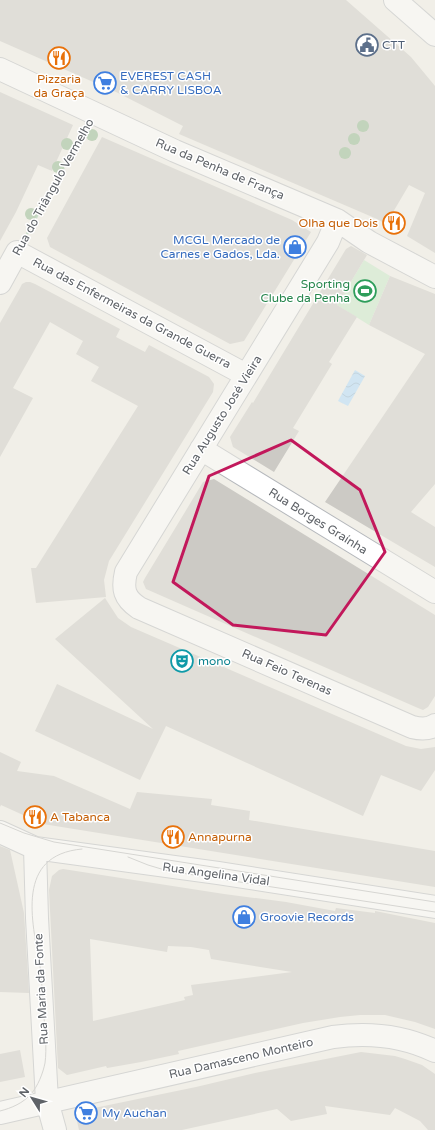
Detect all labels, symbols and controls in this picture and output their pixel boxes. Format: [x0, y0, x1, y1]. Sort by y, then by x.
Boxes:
public building icon: CTT [354, 32, 380, 58]
place label: CTT [382, 38, 406, 52]
restaurant icon: Pizzaria da Graça [46, 45, 72, 71]
place label: EVEREST CASH & CARRY LISBOA [120, 69, 222, 97]
supermarket icon: EVEREST CASH & CARRY LISBOA [92, 70, 118, 96]
place label: Pizzaria da Graça [33, 72, 85, 100]
street label: Rua do Triângulo Vermelho [9, 116, 97, 258]
street label: Rua da Penha de França [153, 135, 287, 203]
restaurant icon: Olha que Dois [381, 210, 407, 236]
place label: Olha que Dois [299, 216, 378, 230]
place label: MCGL Mercado de Carnes e Gados, Lda. [160, 233, 280, 261]
shop icon: MCGL Mercado de Carnes e Gados, Lda. [282, 234, 308, 260]
street label: Rua das Enfermeiras da Grande Guerra [31, 255, 233, 371]
place label: Sporting Clube da Penha [260, 277, 350, 305]
sports icon: Sporting Clube da Penha [352, 278, 378, 304]
street label: Rua Augusto José Vieira [179, 353, 265, 477]
street label: Rua Borges Graínha [266, 485, 370, 557]
street label: Rua Feio Terenas [240, 646, 334, 698]
theatre icon: mono [169, 648, 195, 674]
place label: mono [198, 654, 231, 668]
restaurant icon: A Tabanca [22, 804, 48, 830]
place label: A Tabanca [50, 810, 110, 824]
restaurant icon: Annapurna [160, 824, 186, 850]
place label: Annapurna [188, 830, 252, 844]
street label: Rua Angelina Vidal [162, 860, 270, 888]
shop icon: Groovie Records [231, 904, 257, 930]
place label: Groovie Records [260, 910, 354, 924]
street label: Rua Maria da Fonte [31, 933, 51, 1045]
street label: Rua Damasceno Monteiro [168, 1035, 314, 1081]
north arrow [12, 1078, 52, 1118]
text: N [17, 1085, 32, 1100]
supermarket icon: My Auchan [73, 1100, 99, 1126]
place label: My Auchan [102, 1106, 167, 1120]

